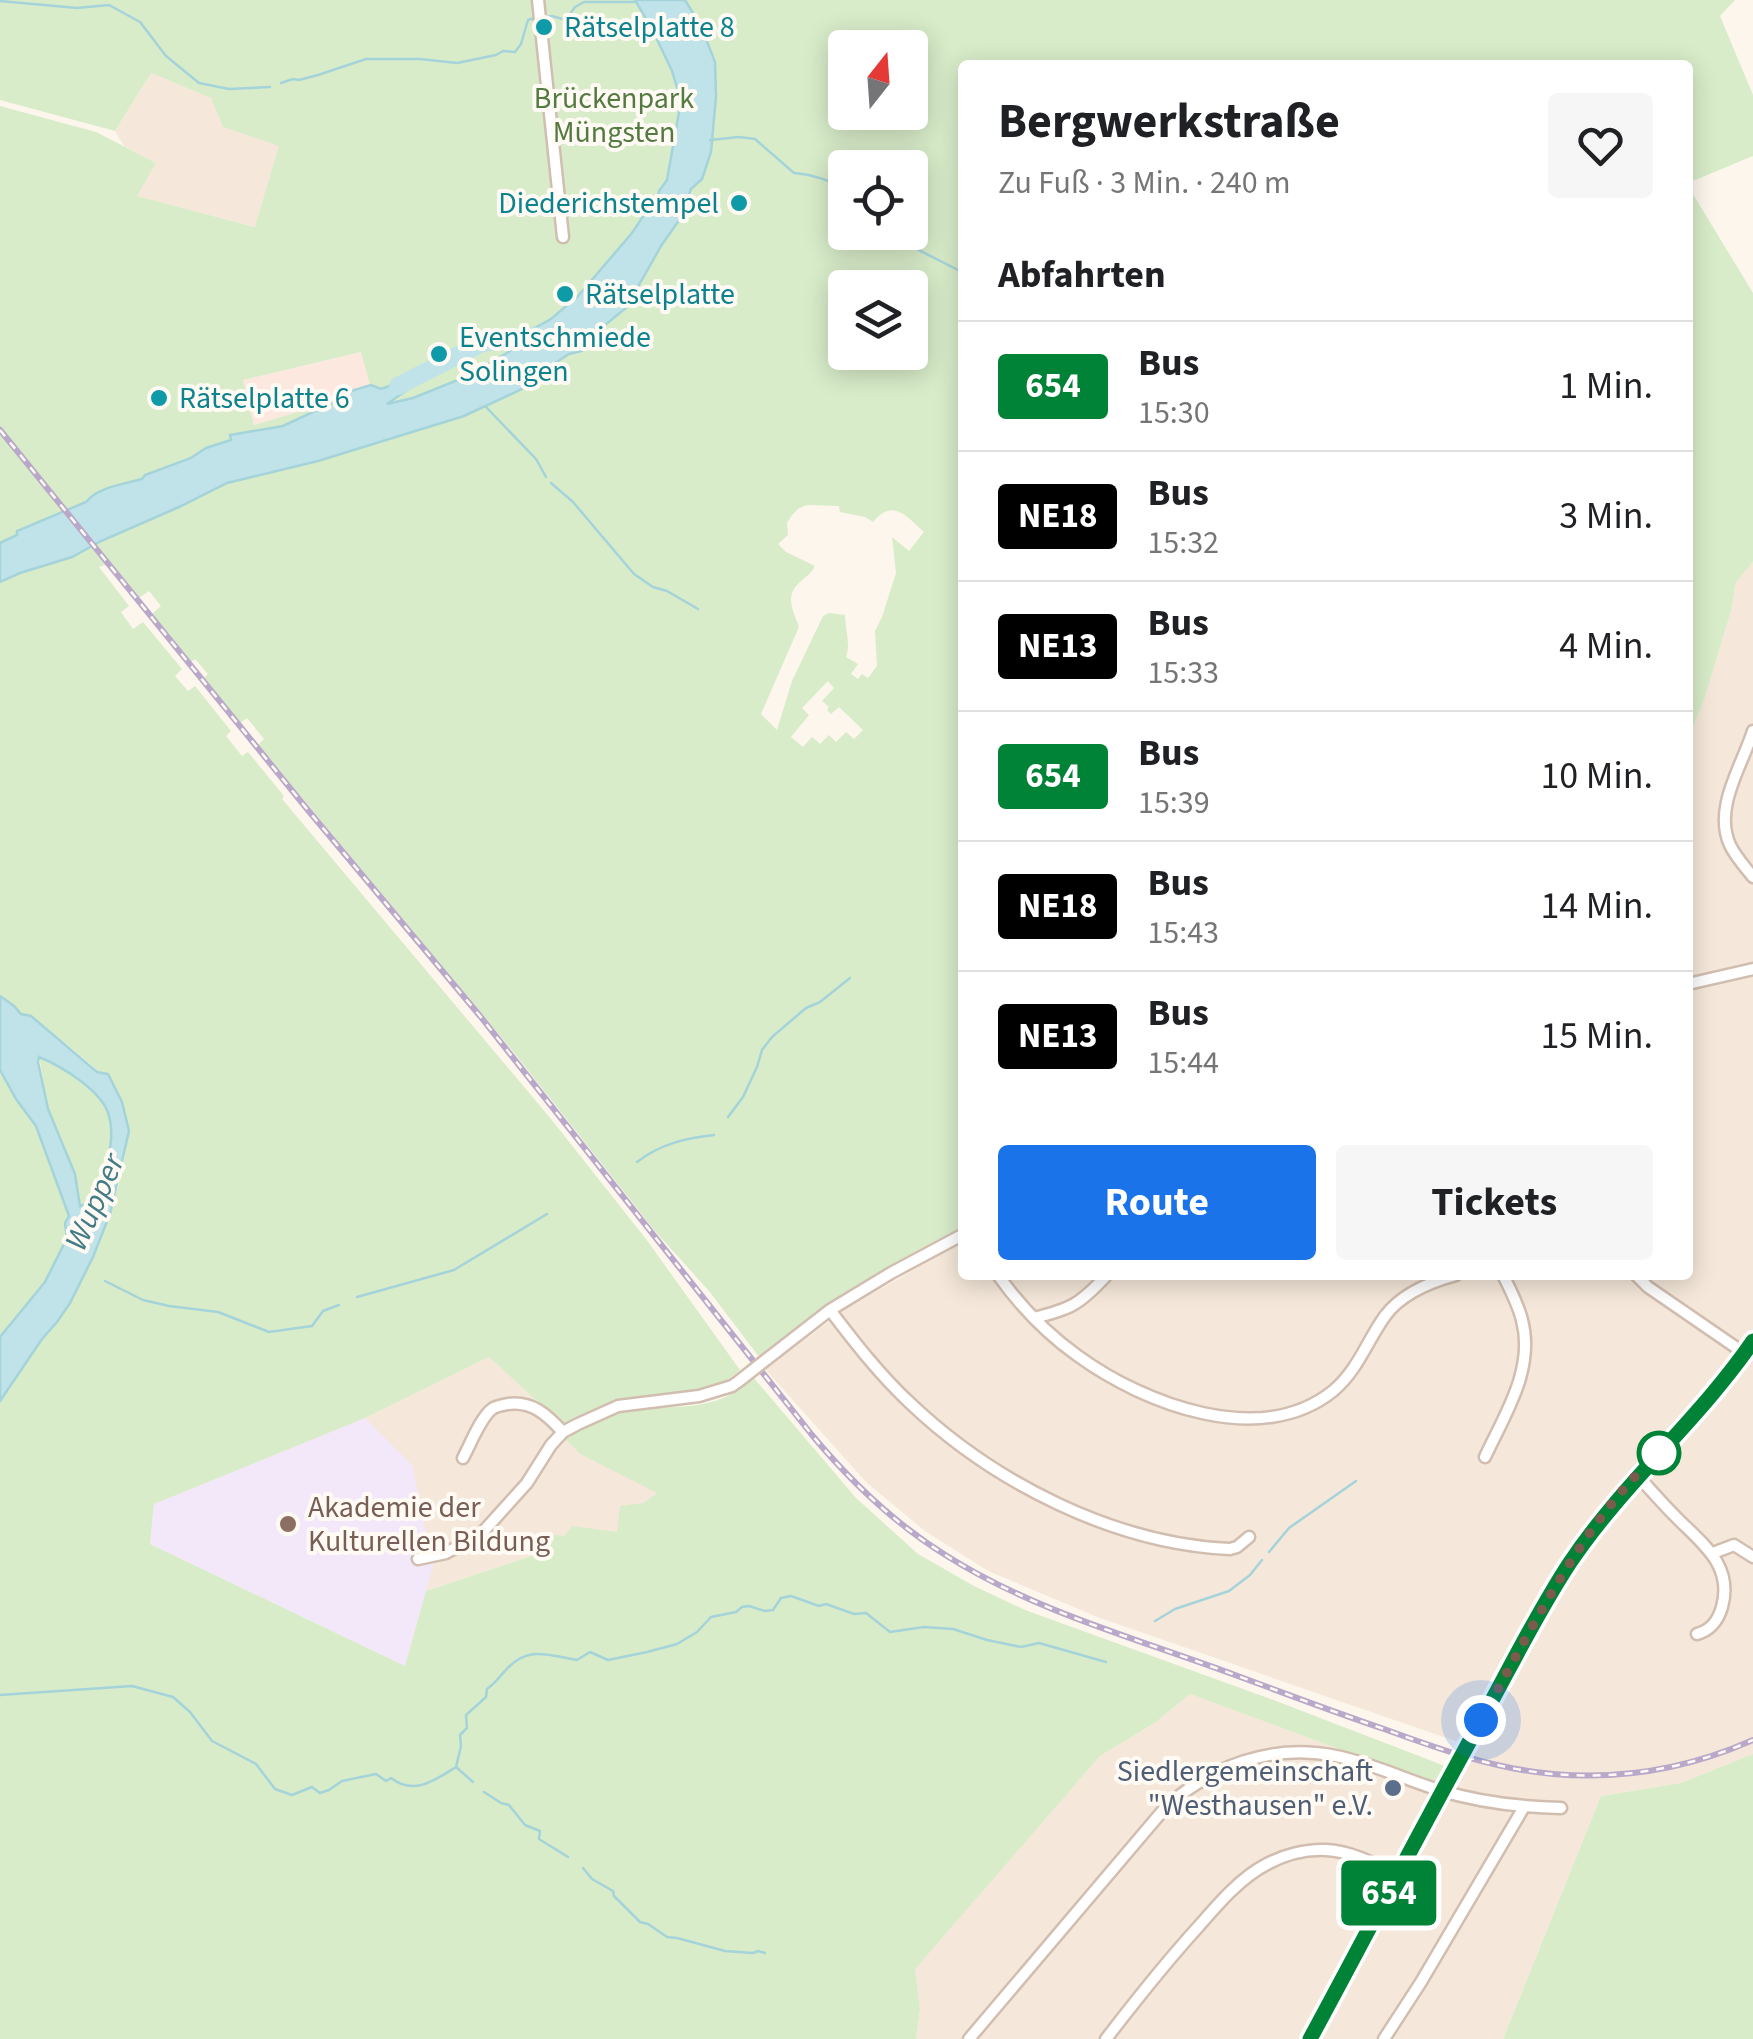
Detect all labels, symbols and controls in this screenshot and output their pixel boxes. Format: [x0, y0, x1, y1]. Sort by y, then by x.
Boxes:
place label: Rätselplatte 8 [564, 6, 735, 49]
marker: Rätselplatte 8 [533, 16, 555, 38]
north arrow [828, 30, 928, 130]
map controls [828, 30, 928, 370]
park label: Brückenpark Müngsten [534, 77, 694, 154]
text: Bergwerkstraße [998, 88, 1340, 156]
button: heart [1548, 93, 1653, 198]
button: locate [828, 150, 928, 250]
text: Zu Fuß · 3 Min. · 240 m [998, 160, 1291, 206]
place label: Diederichstempel [498, 182, 719, 225]
marker: Diederichstempel [728, 192, 750, 214]
text: Abfahrten [998, 248, 1166, 302]
button: layers [828, 270, 928, 370]
place label: Rätselplatte [585, 273, 735, 316]
marker: Rätselplatte [554, 283, 576, 305]
place label: Eventschmiede Solingen [459, 316, 651, 393]
text: Bus [1138, 336, 1199, 390]
marker: Eventschmiede Solingen [428, 343, 450, 365]
text: 1 Min. [1559, 359, 1653, 413]
text: 654 [1025, 361, 1081, 411]
place label: Rätselplatte 6 [179, 377, 350, 420]
marker: Rätselplatte 6 [148, 387, 170, 409]
text: 15:30 [1138, 390, 1210, 436]
text: Bus [1147, 466, 1209, 520]
text: 3 Min. [1559, 489, 1653, 543]
text: NE18 [1018, 491, 1097, 541]
text: 15:32 [1147, 520, 1219, 566]
text: Bus [1147, 596, 1209, 650]
text: 4 Min. [1559, 619, 1653, 673]
text: NE13 [1018, 621, 1097, 671]
text: 15:33 [1147, 650, 1219, 696]
text: Bus [1138, 726, 1199, 780]
text: 10 Min. [1540, 749, 1653, 803]
text: 654 [1025, 751, 1081, 801]
text: 15:39 [1138, 780, 1210, 826]
text: Bus [1147, 856, 1209, 910]
text: 14 Min. [1540, 879, 1653, 933]
text: NE18 [1018, 881, 1097, 931]
text: 15:43 [1147, 910, 1219, 956]
text: Bus [1147, 986, 1209, 1040]
text: 15 Min. [1540, 1009, 1653, 1063]
text: NE13 [1018, 1011, 1097, 1061]
text: 15:44 [1147, 1040, 1219, 1086]
water label: Wupper [53, 1144, 137, 1258]
button: Route [998, 1145, 1316, 1260]
button: Tickets [1336, 1145, 1653, 1260]
unlabelled marker [1638, 1432, 1680, 1474]
place label: Akademie der Kulturellen Bildung [308, 1486, 550, 1563]
marker: Akademie der Kulturellen Bildung [277, 1513, 299, 1535]
your location [1456, 1695, 1506, 1745]
place label: Siedlergemeinschaft "Westhausen" e.V. [1117, 1750, 1373, 1827]
marker: Siedlergemeinschaft "Westhausen" e.V. [1382, 1777, 1404, 1799]
line badge: 654 [1332, 1860, 1446, 1926]
text: 654 [1361, 1868, 1417, 1918]

